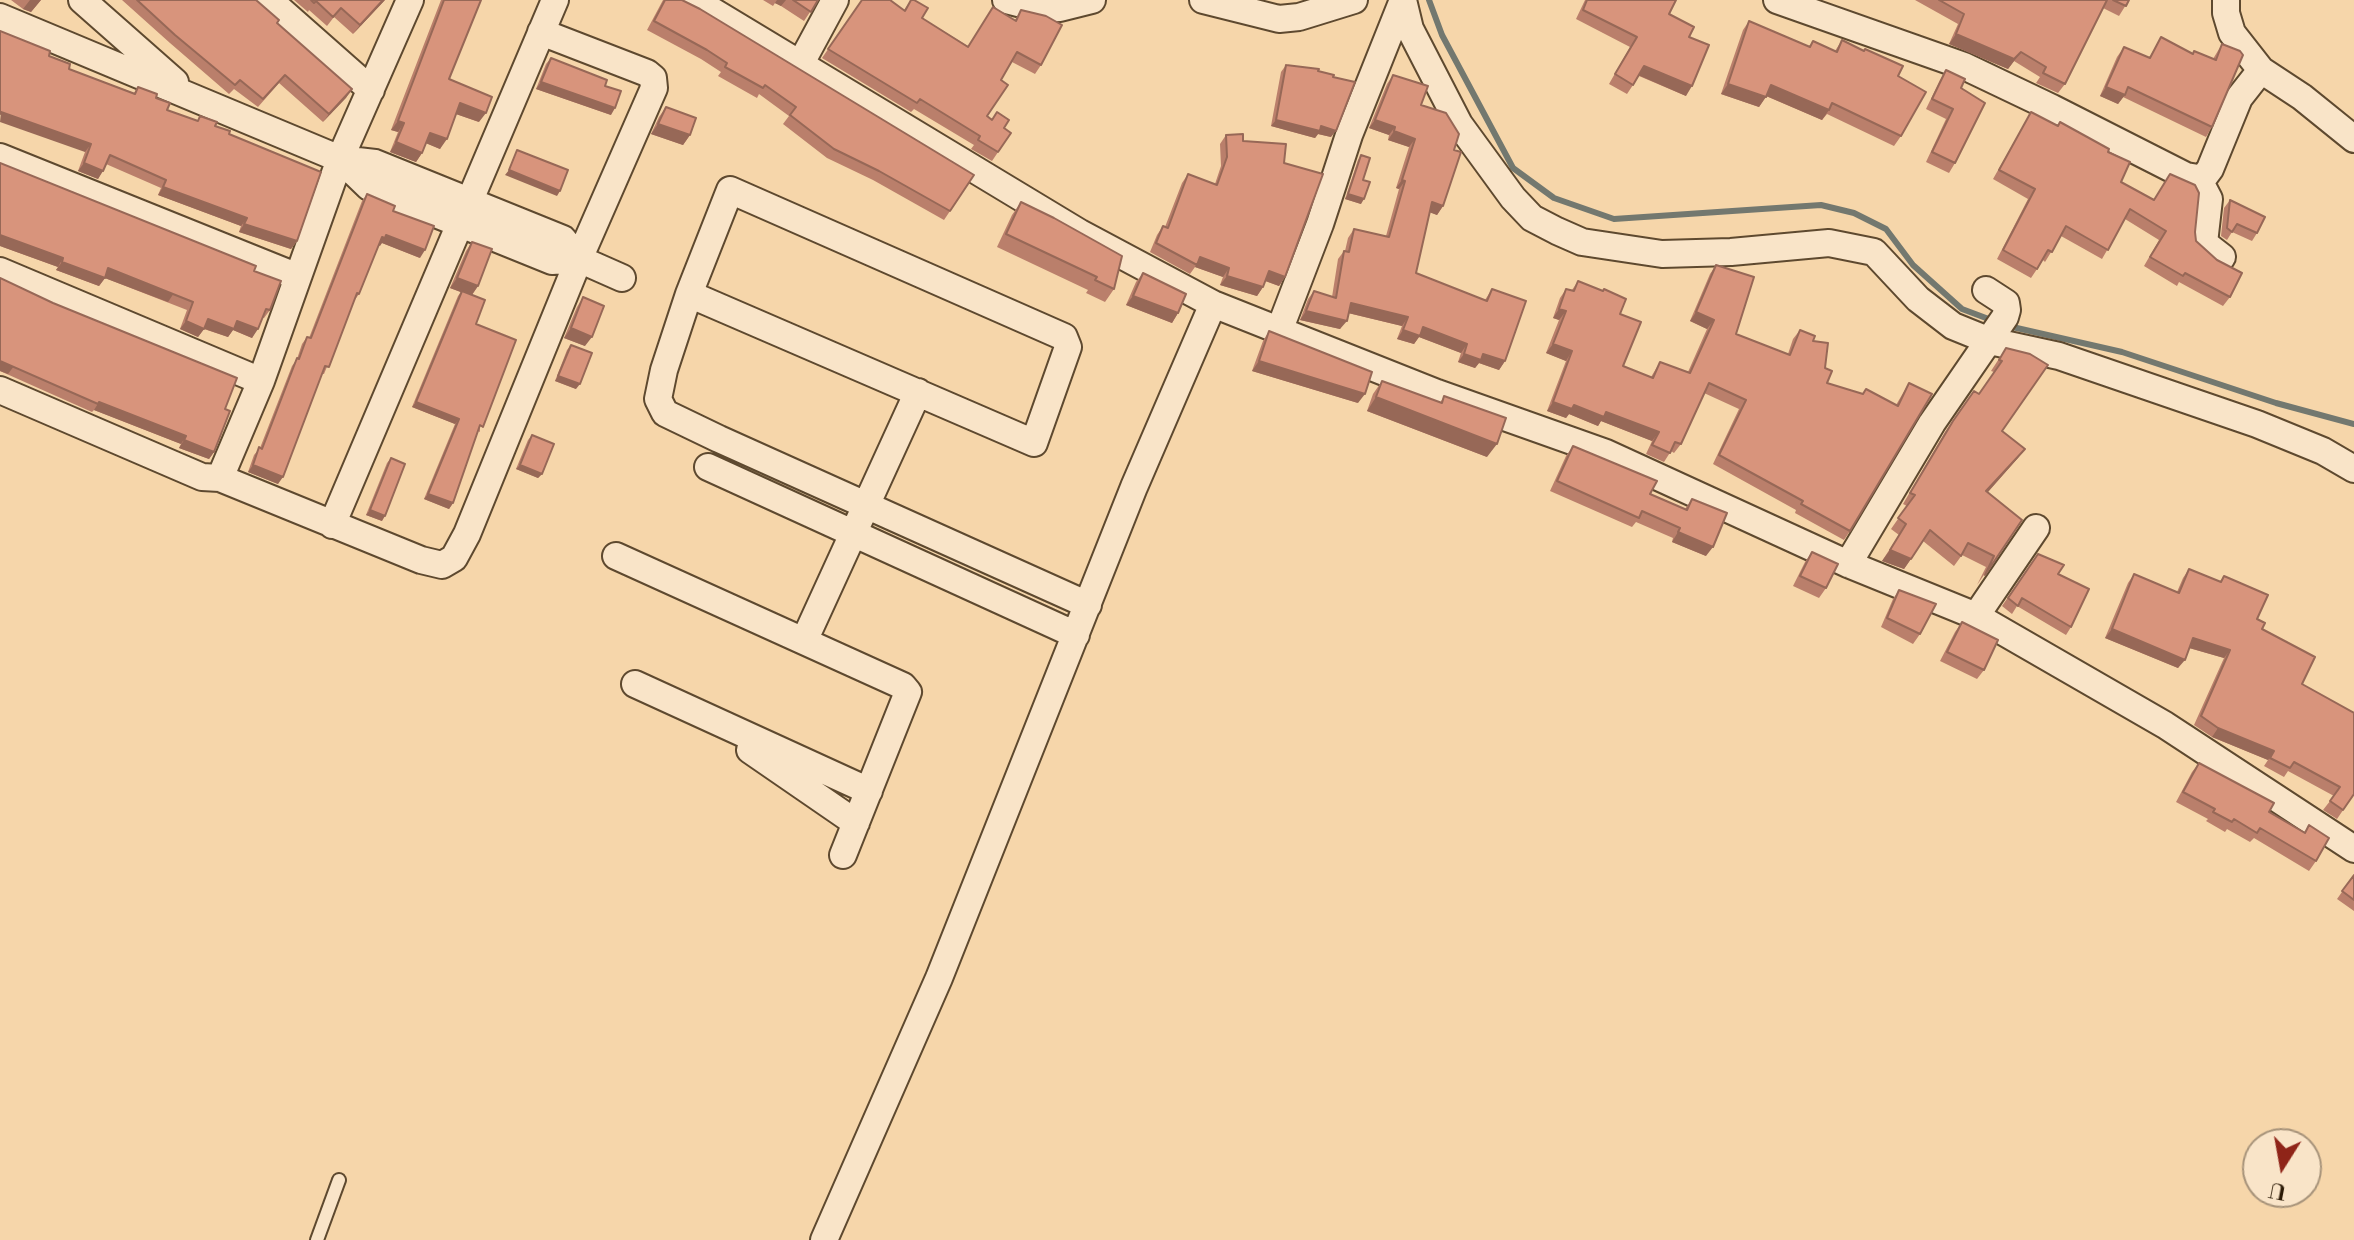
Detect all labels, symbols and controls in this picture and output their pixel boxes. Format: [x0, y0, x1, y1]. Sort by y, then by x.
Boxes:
north arrow [2242, 1128, 2322, 1208]
text: U [2267, 1175, 2289, 1205]

